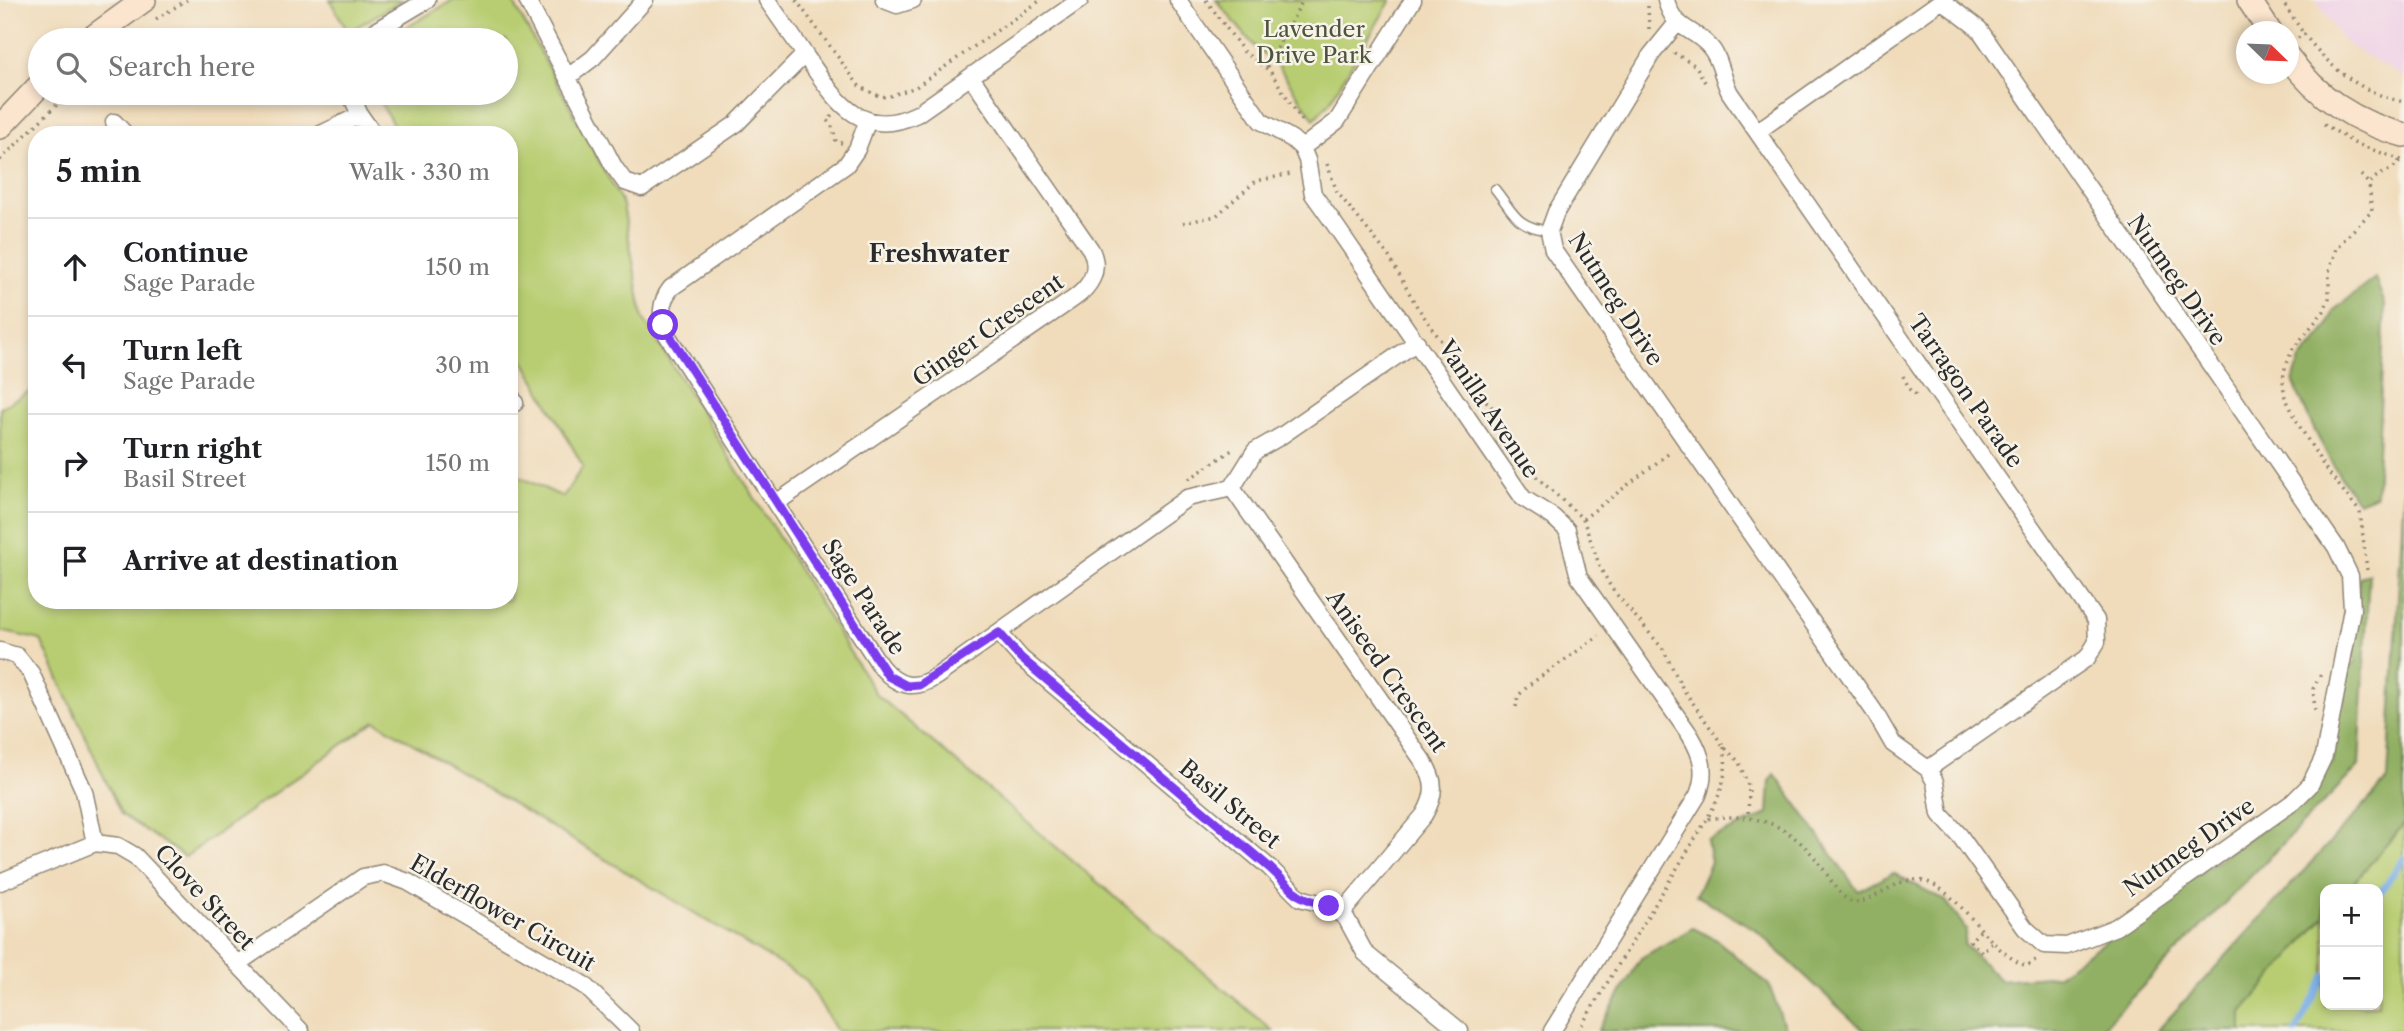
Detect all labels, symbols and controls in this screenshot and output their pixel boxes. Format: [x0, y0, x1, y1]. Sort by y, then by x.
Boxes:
park label: Lavender Drive Park [1256, 15, 1374, 69]
north arrow [2236, 21, 2299, 84]
search box [28, 28, 518, 105]
icon: search [52, 48, 90, 86]
text: Search here [108, 51, 255, 83]
text: 5 min [56, 153, 141, 190]
text: Walk · 330 m [349, 158, 490, 186]
street label: Nutmeg Drive [2122, 209, 2232, 351]
street label: Nutmeg Drive [1563, 227, 1669, 371]
text: Continue [123, 237, 248, 269]
district label: Freshwater [869, 239, 1010, 268]
icon: ahead [56, 248, 94, 286]
text: 150 m [426, 253, 490, 281]
street label: Ginger Crescent [907, 268, 1069, 392]
text: Sage Parade [123, 269, 255, 297]
route start [647, 309, 678, 340]
street label: Tarragon Parade [1903, 309, 2029, 473]
street label: Vanilla Avenue [1432, 334, 1545, 483]
text: Turn left [123, 335, 242, 367]
icon: left [56, 346, 94, 384]
text: 30 m [435, 351, 490, 379]
text: Sage Parade [123, 367, 255, 395]
text: Turn right [123, 433, 262, 465]
icon: right [56, 444, 94, 482]
text: 150 m [426, 449, 490, 477]
text: Basil Street [123, 465, 246, 493]
street label: Sage Parade [816, 534, 912, 660]
icon: arrive [56, 542, 94, 580]
text: Arrive at destination [123, 545, 398, 577]
street label: Aniseed Crescent [1320, 584, 1453, 758]
street label: Basil Street [1174, 754, 1286, 854]
street label: Nutmeg Drive [2118, 792, 2260, 902]
street label: Clove Street [149, 838, 261, 956]
street label: Elderflower Circuit [405, 849, 601, 977]
map controls [2320, 884, 2383, 1010]
button: + [2320, 884, 2383, 947]
route end [1313, 890, 1344, 921]
button: − [2320, 947, 2383, 1010]

